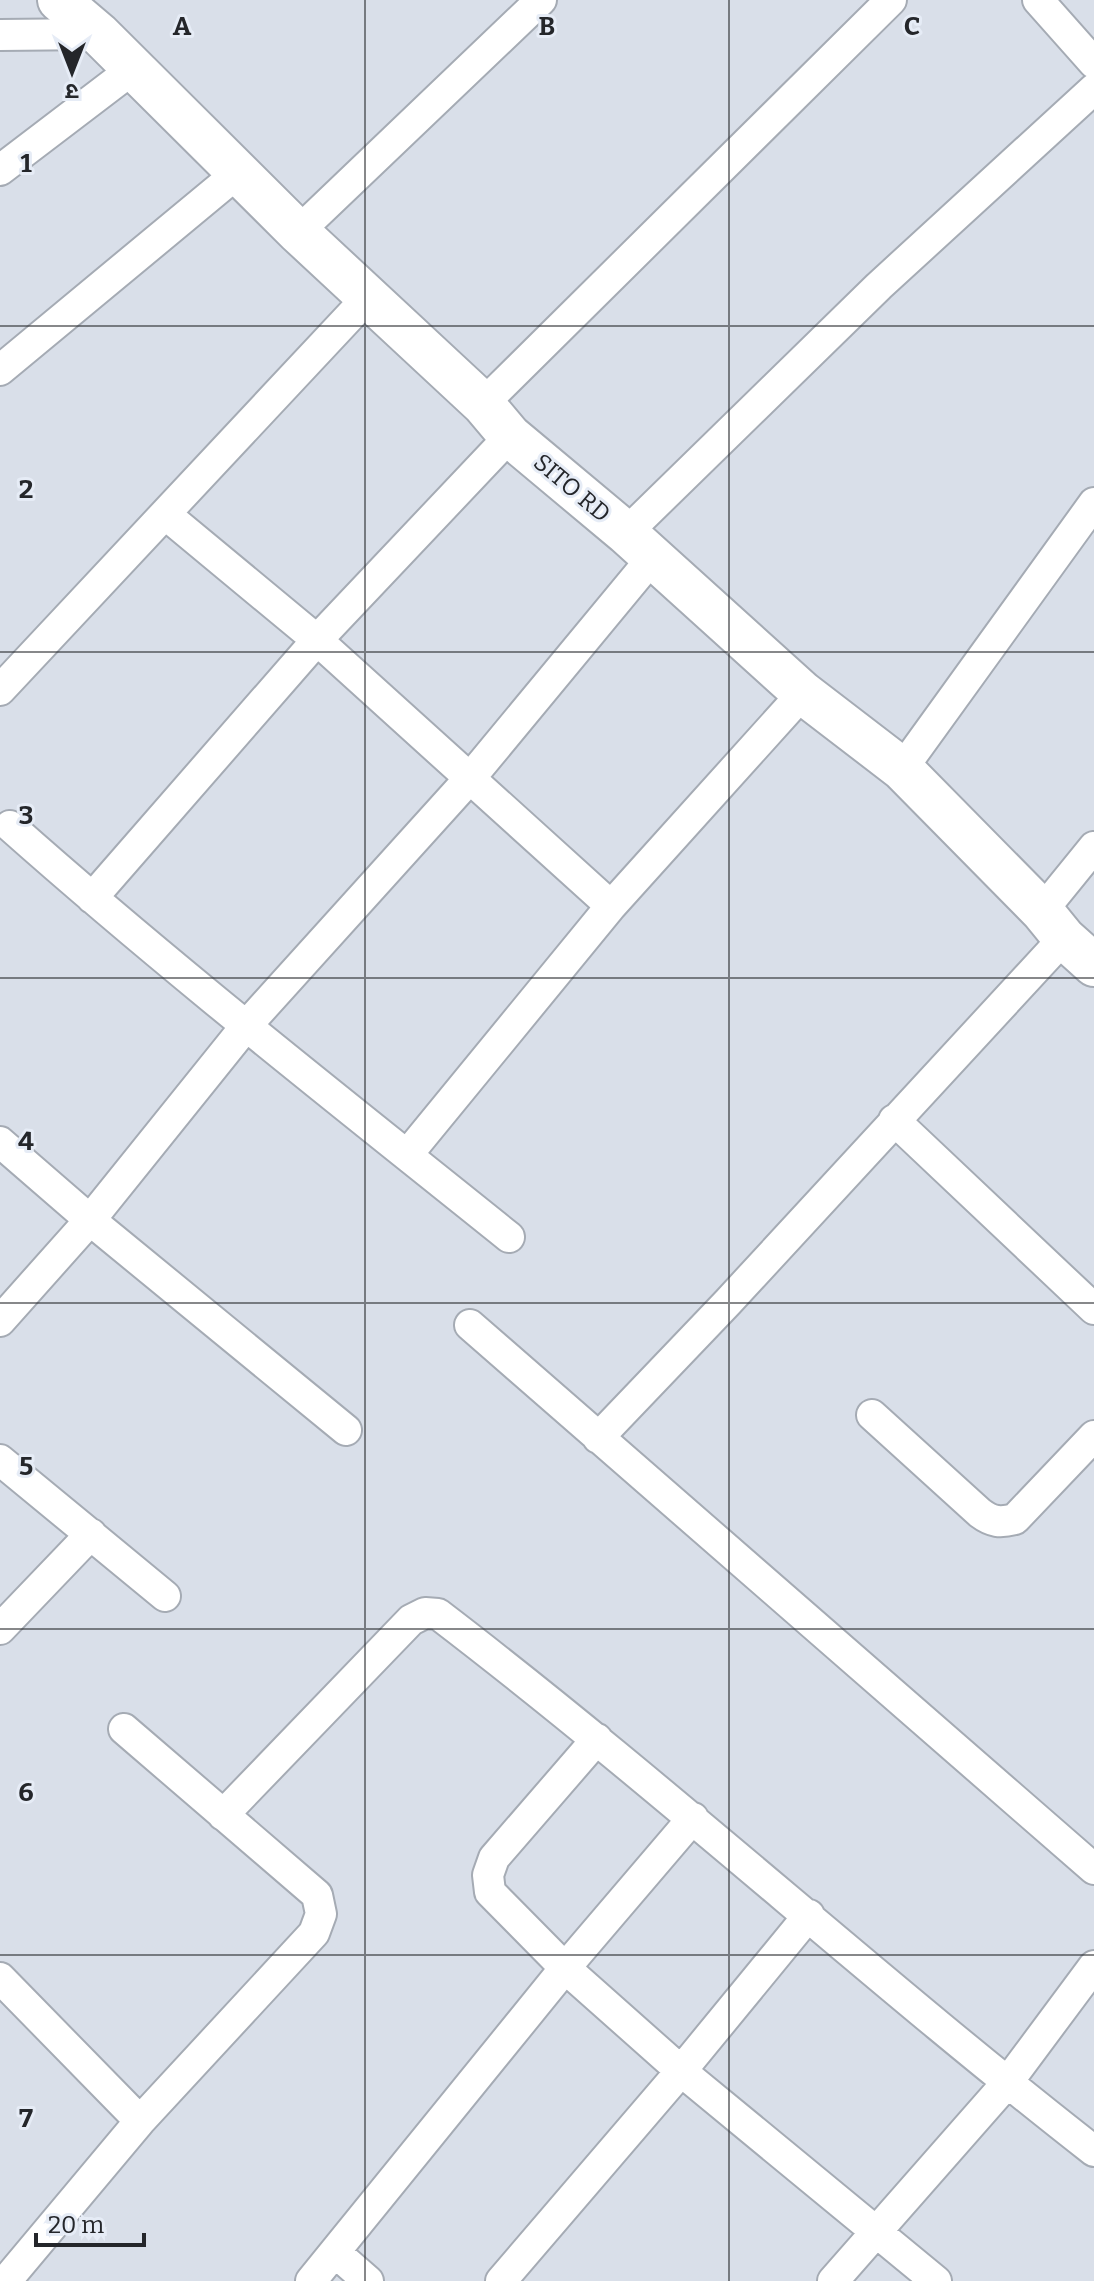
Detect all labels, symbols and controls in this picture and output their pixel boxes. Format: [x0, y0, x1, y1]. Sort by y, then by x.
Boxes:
text: A [173, 11, 192, 42]
text: B [539, 11, 555, 42]
text: C [904, 11, 920, 42]
north arrow [32, 32, 112, 112]
text: उ [64, 78, 78, 105]
text: 1 [20, 148, 32, 179]
street label: SITO RD [528, 448, 616, 528]
text: 2 [19, 474, 33, 505]
text: 3 [19, 800, 33, 831]
text: 4 [18, 1126, 34, 1157]
text: 5 [19, 1451, 33, 1482]
text: 6 [18, 1777, 34, 1808]
text: 7 [19, 2103, 33, 2134]
scale bar [36, 2197, 144, 2247]
text: 20 m [48, 2211, 104, 2239]

